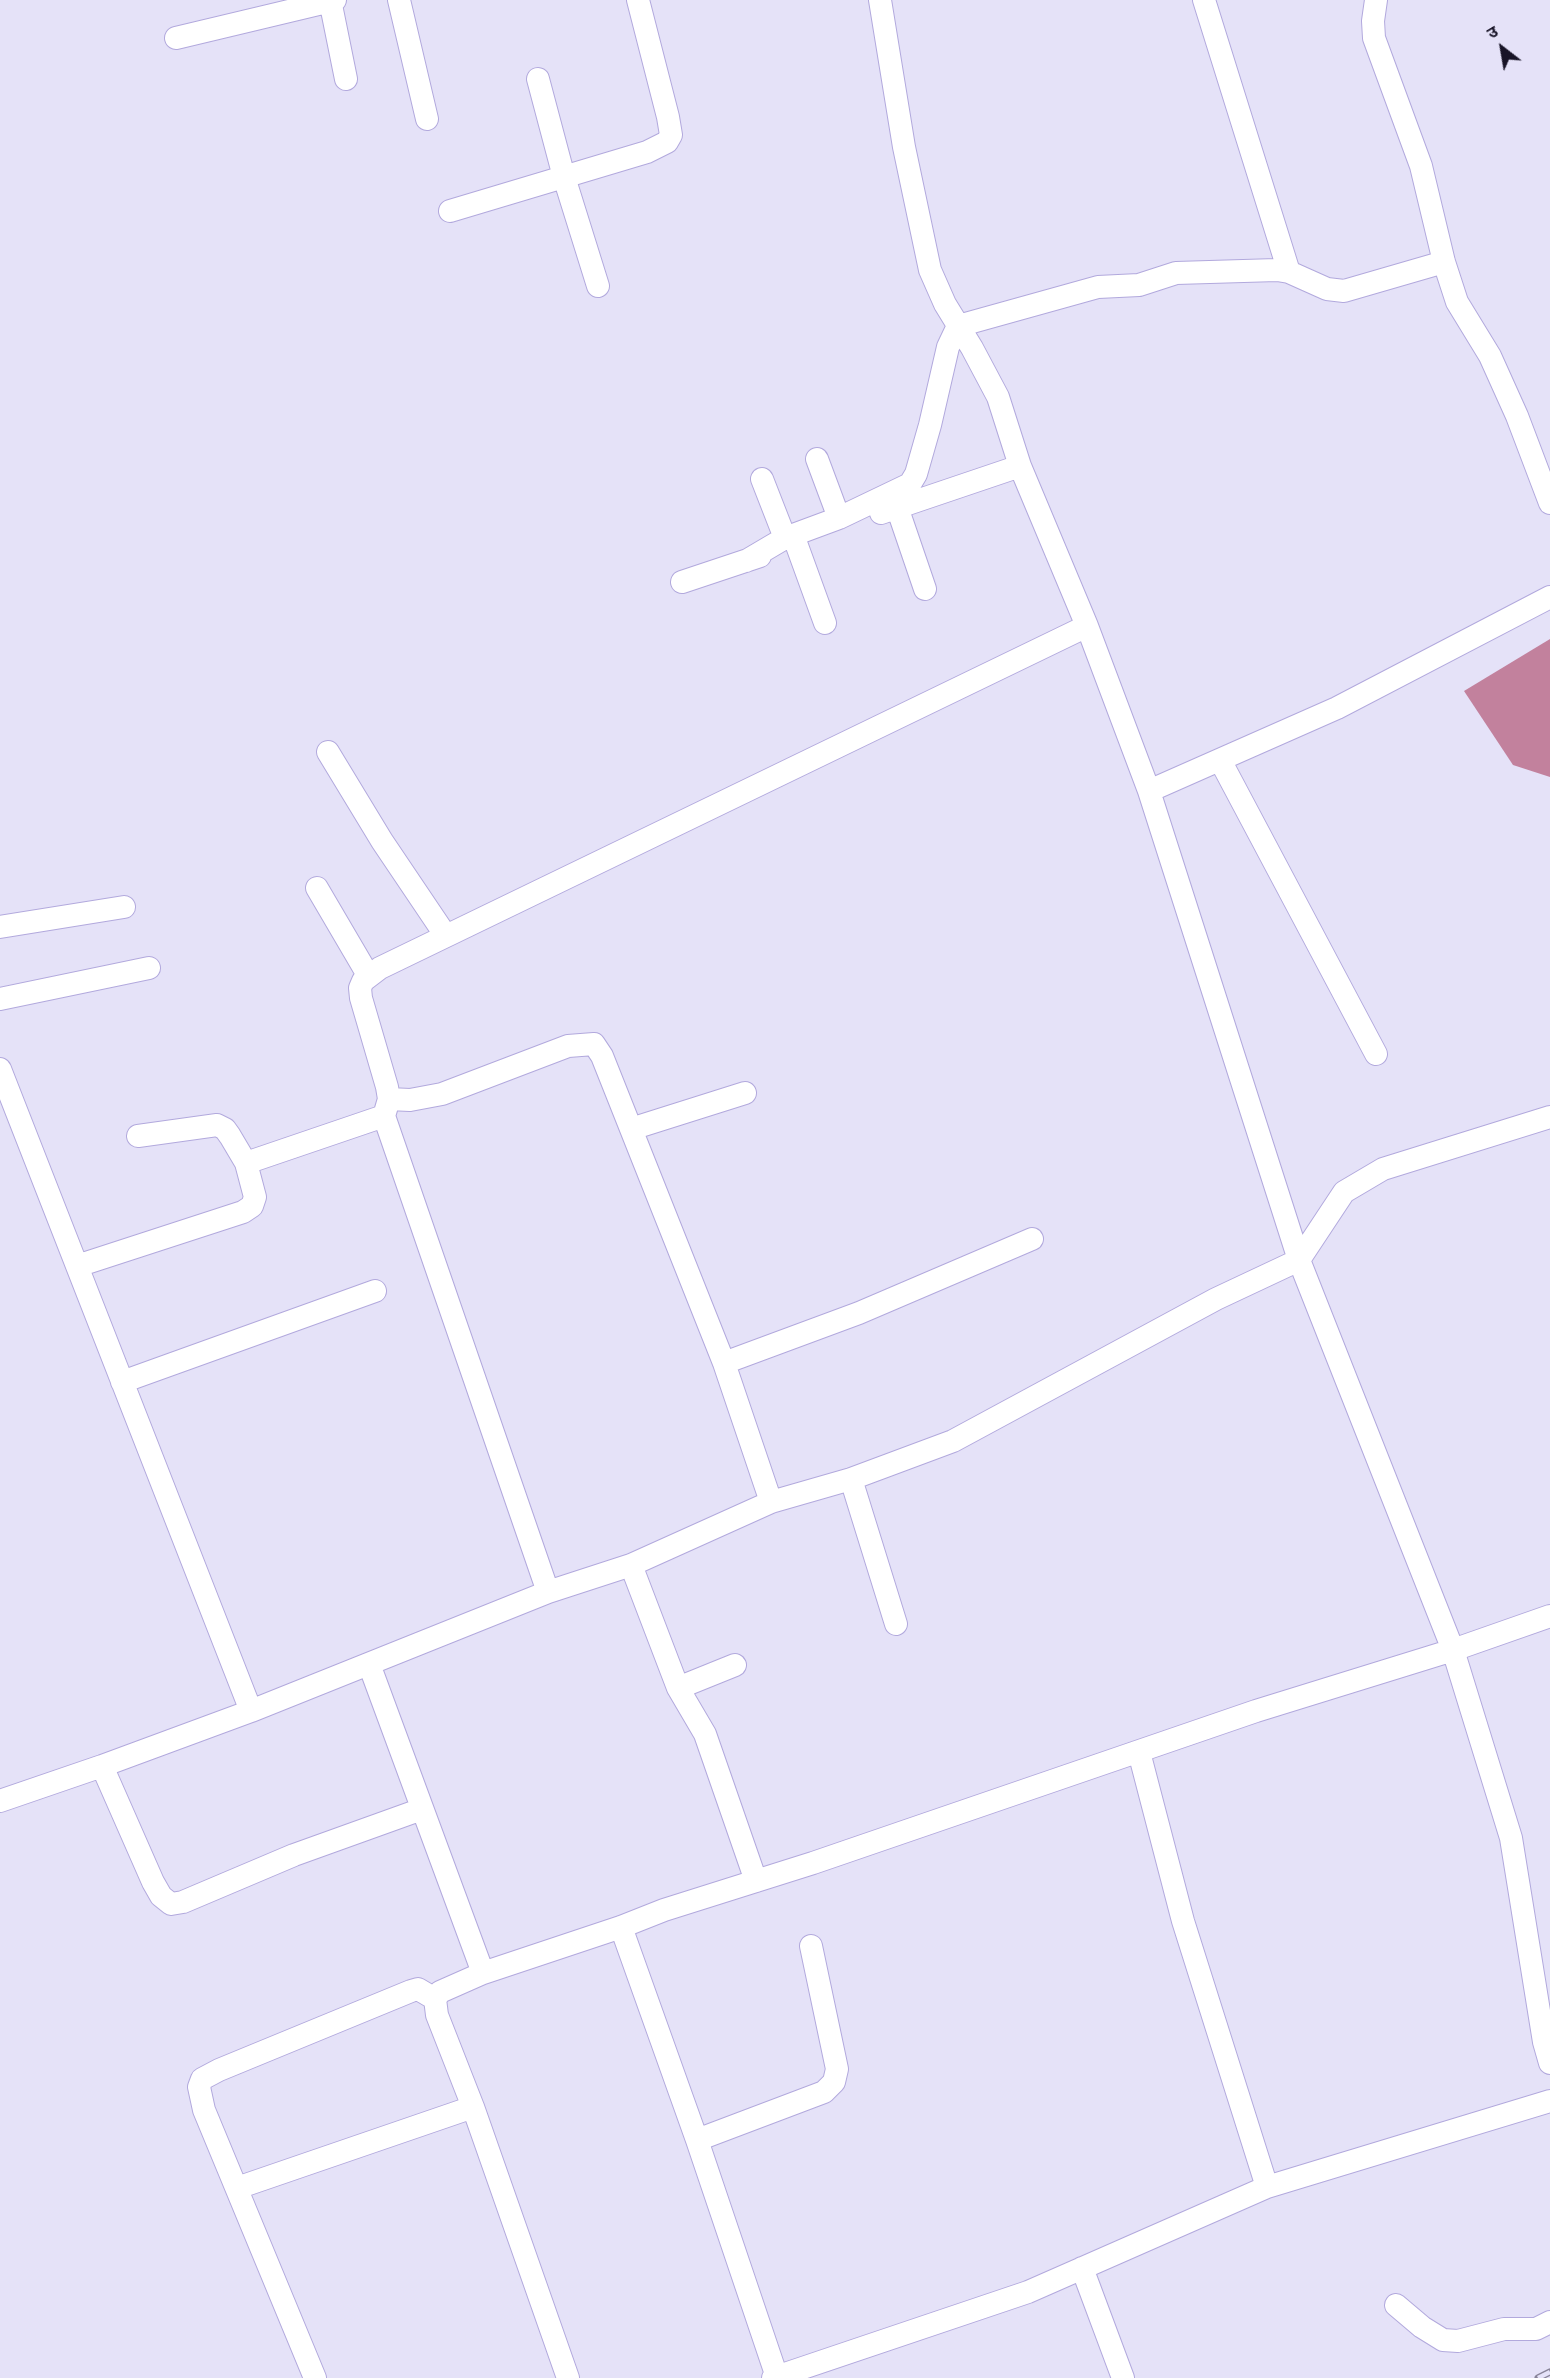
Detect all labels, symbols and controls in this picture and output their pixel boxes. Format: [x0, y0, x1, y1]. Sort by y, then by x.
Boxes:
north arrow [1472, 18, 1532, 78]
text: उ [1484, 22, 1501, 43]

